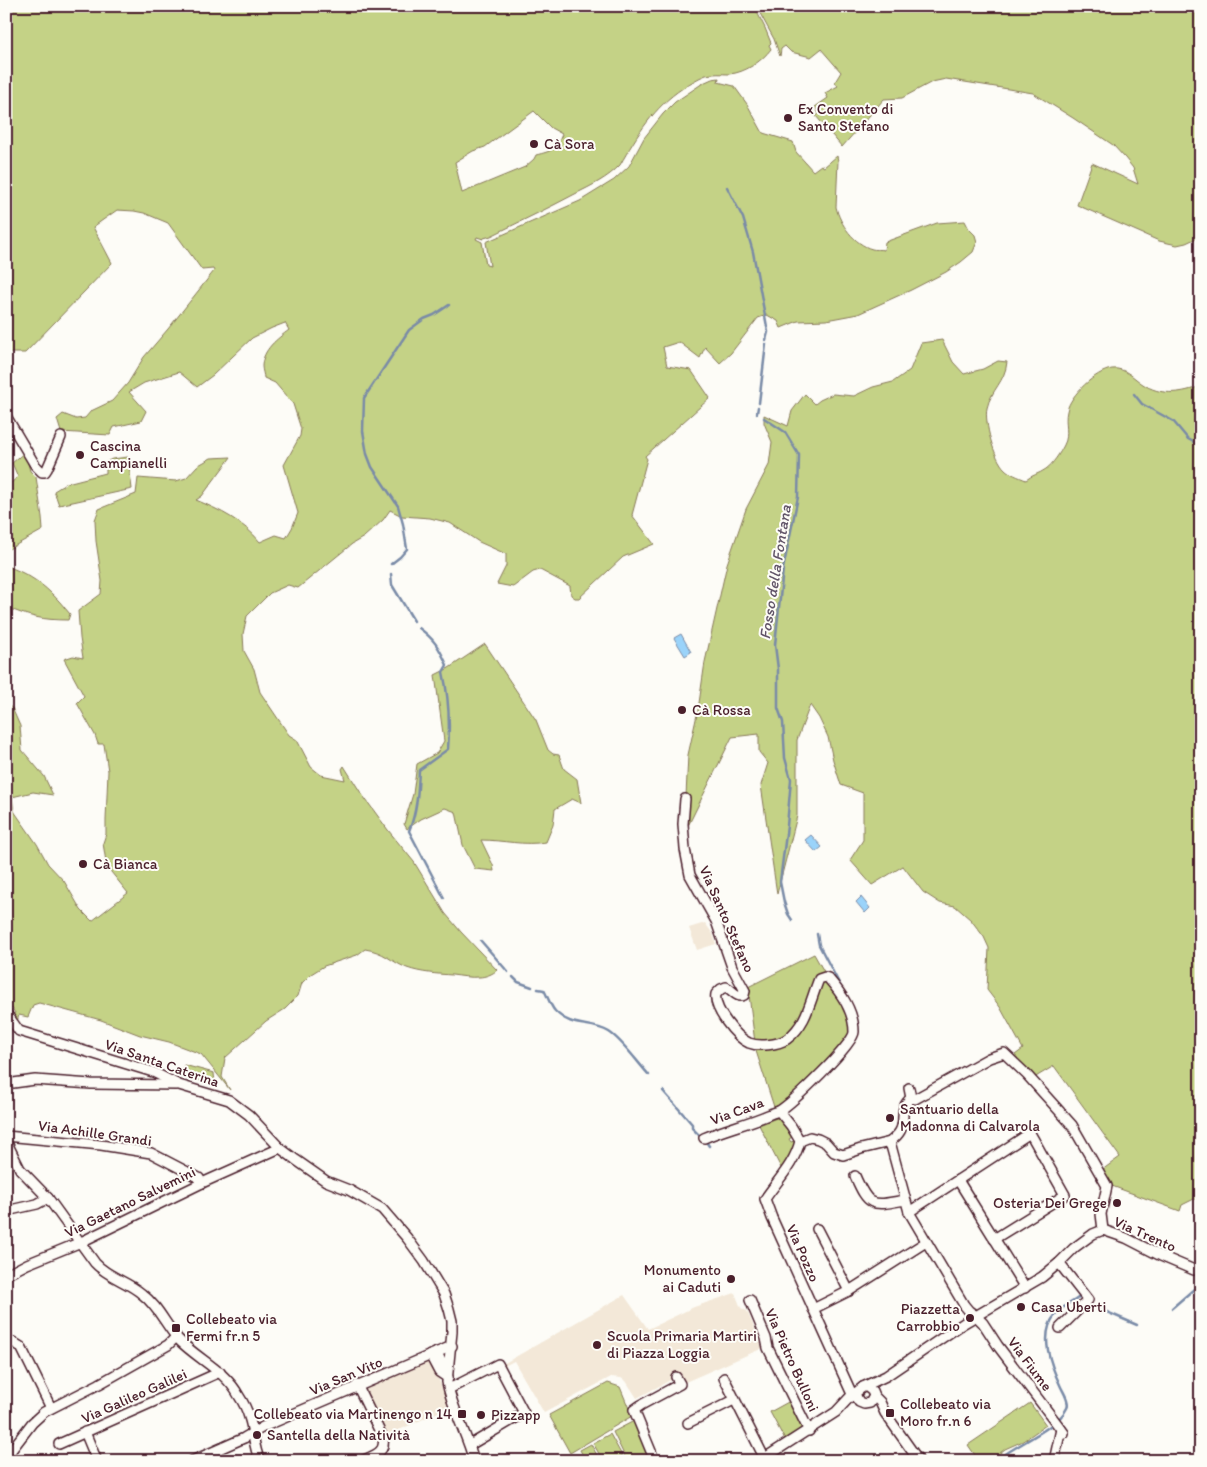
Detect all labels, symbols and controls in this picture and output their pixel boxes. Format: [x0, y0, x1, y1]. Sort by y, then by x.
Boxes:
place label: Ex Convento di Santo Stefano [798, 100, 893, 135]
marker: Ex Convento di Santo Stefano [782, 112, 794, 124]
place label: Cà Sora [544, 135, 595, 153]
marker: Cà Sora [528, 138, 540, 150]
place label: Cascina Campianelli [90, 437, 167, 472]
marker: Cascina Campianelli [74, 449, 86, 461]
water label: Fosso della Fontana [755, 503, 795, 641]
place label: Cà Rossa [692, 701, 751, 719]
marker: Cà Rossa [676, 704, 688, 716]
place label: Cà Bianca [93, 855, 158, 873]
marker: Cà Bianca [77, 858, 89, 870]
street label: Via Santo Stefano [695, 863, 759, 975]
street label: Via Santa Caterina [102, 1035, 222, 1091]
street label: Via Cava [708, 1093, 766, 1129]
place label: Santuario della Madonna di Calvarola [900, 1100, 1041, 1135]
marker: Santuario della Madonna di Calvarola [884, 1112, 896, 1124]
street label: Via Achille Grandi [37, 1116, 153, 1150]
street label: Via Gaetano Salvemini [62, 1162, 198, 1242]
place label: Osteria Dei Grege [993, 1194, 1107, 1212]
marker: Osteria Dei Grege [1111, 1197, 1123, 1209]
street label: Via Trento [1111, 1212, 1179, 1256]
street label: Via Pozzo [782, 1221, 824, 1285]
place label: Monumento ai Caduti [644, 1261, 721, 1296]
marker: Monumento ai Caduti [725, 1273, 737, 1285]
place label: Casa Uberti [1031, 1298, 1106, 1316]
place label: Piazzetta Carrobbio [896, 1300, 960, 1335]
marker: Casa Uberti [1015, 1301, 1027, 1313]
street label: Via Pietro Bulloni [761, 1306, 823, 1414]
place label: Collebeato via Fermi fr.n 5 [186, 1310, 277, 1345]
marker: Piazzetta Carrobbio [964, 1312, 976, 1324]
marker: Collebeato via Fermi fr.n 5 [170, 1322, 182, 1334]
place label: Scuola Primaria Martiri di Piazza Loggia [607, 1327, 757, 1362]
street label: Via Fiume [1004, 1333, 1056, 1395]
marker: Scuola Primaria Martiri di Piazza Loggia [591, 1339, 603, 1351]
street label: Via San Vito [307, 1353, 385, 1399]
street label: Via Galileo Galilei [78, 1365, 190, 1427]
place label: Collebeato via Moro fr.n 6 [900, 1395, 991, 1430]
place label: Collebeato via Martinengo n 14 [253, 1405, 452, 1423]
place label: Pizzapp [491, 1406, 541, 1424]
marker: Collebeato via Moro fr.n 6 [884, 1407, 896, 1419]
marker: Collebeato via Martinengo n 14 [456, 1408, 468, 1420]
marker: Pizzapp [475, 1409, 487, 1421]
place label: Santella della Natività [267, 1426, 410, 1444]
marker: Santella della Natività [251, 1429, 263, 1441]

